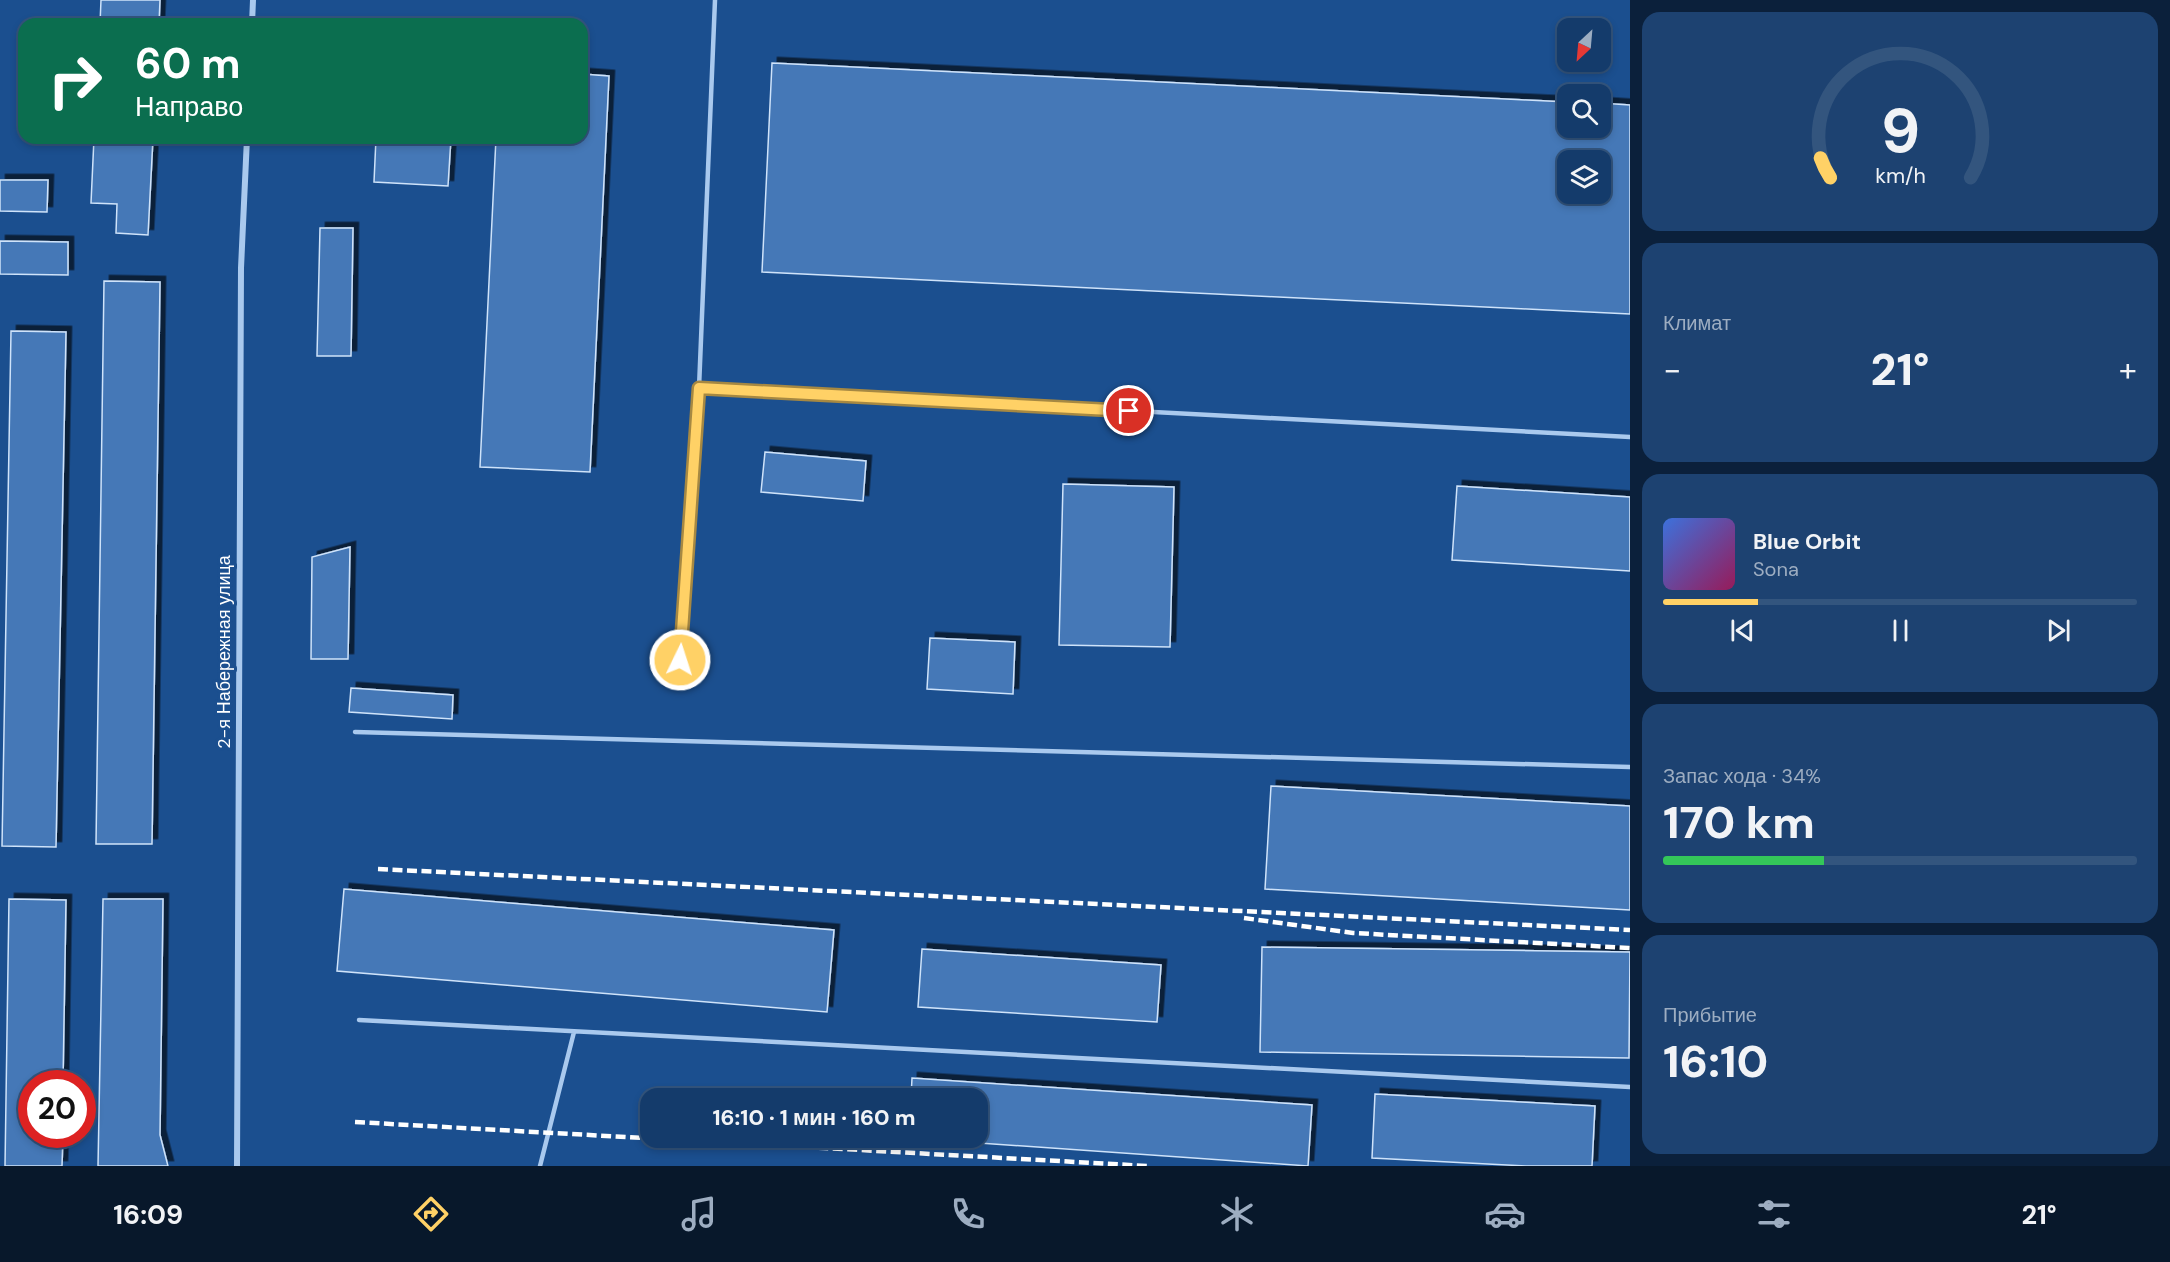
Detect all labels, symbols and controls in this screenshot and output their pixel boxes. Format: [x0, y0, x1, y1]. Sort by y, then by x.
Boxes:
north arrow [1557, 18, 1611, 72]
map controls [1557, 18, 1611, 204]
text: 60 m [135, 36, 241, 91]
icon: right [36, 42, 114, 120]
button: search [1557, 84, 1611, 138]
text: Направо [135, 89, 243, 124]
text: 9 [1880, 91, 1920, 172]
button: layers [1557, 150, 1611, 204]
text: km/h [1875, 163, 1925, 191]
text: Климат [1663, 310, 1731, 336]
text: 21° [1870, 340, 1930, 399]
text: − [1663, 348, 1681, 391]
text: + [2119, 348, 2137, 391]
pin [1103, 385, 1154, 436]
icon: arrive [1112, 394, 1145, 427]
text: Blue Orbit [1753, 527, 1861, 556]
street label: 2-я Набережная улица [212, 554, 236, 749]
text: Sona [1753, 556, 1799, 582]
icon: previous [1726, 614, 1759, 647]
icon: pause [1884, 614, 1917, 647]
icon: next [2042, 614, 2075, 647]
position arrow [648, 628, 712, 692]
text: Запас хода · 34% [1663, 763, 1821, 789]
text: 170 km [1663, 793, 1815, 852]
text: Прибытие [1663, 1002, 1757, 1028]
text: 16:10 [1663, 1032, 1768, 1091]
speed limit sign: 20 [18, 1070, 96, 1148]
text: 16:10 · 1 мин · 160 m [712, 1103, 916, 1132]
icon: directions [410, 1193, 452, 1235]
icon: music [678, 1193, 720, 1235]
icon: phone [947, 1193, 989, 1235]
icon: climate [1216, 1193, 1258, 1235]
icon: car [1484, 1193, 1526, 1235]
icon: filters [1753, 1193, 1795, 1235]
text: 16:09 [113, 1197, 183, 1232]
text: 21° [2021, 1197, 2057, 1232]

